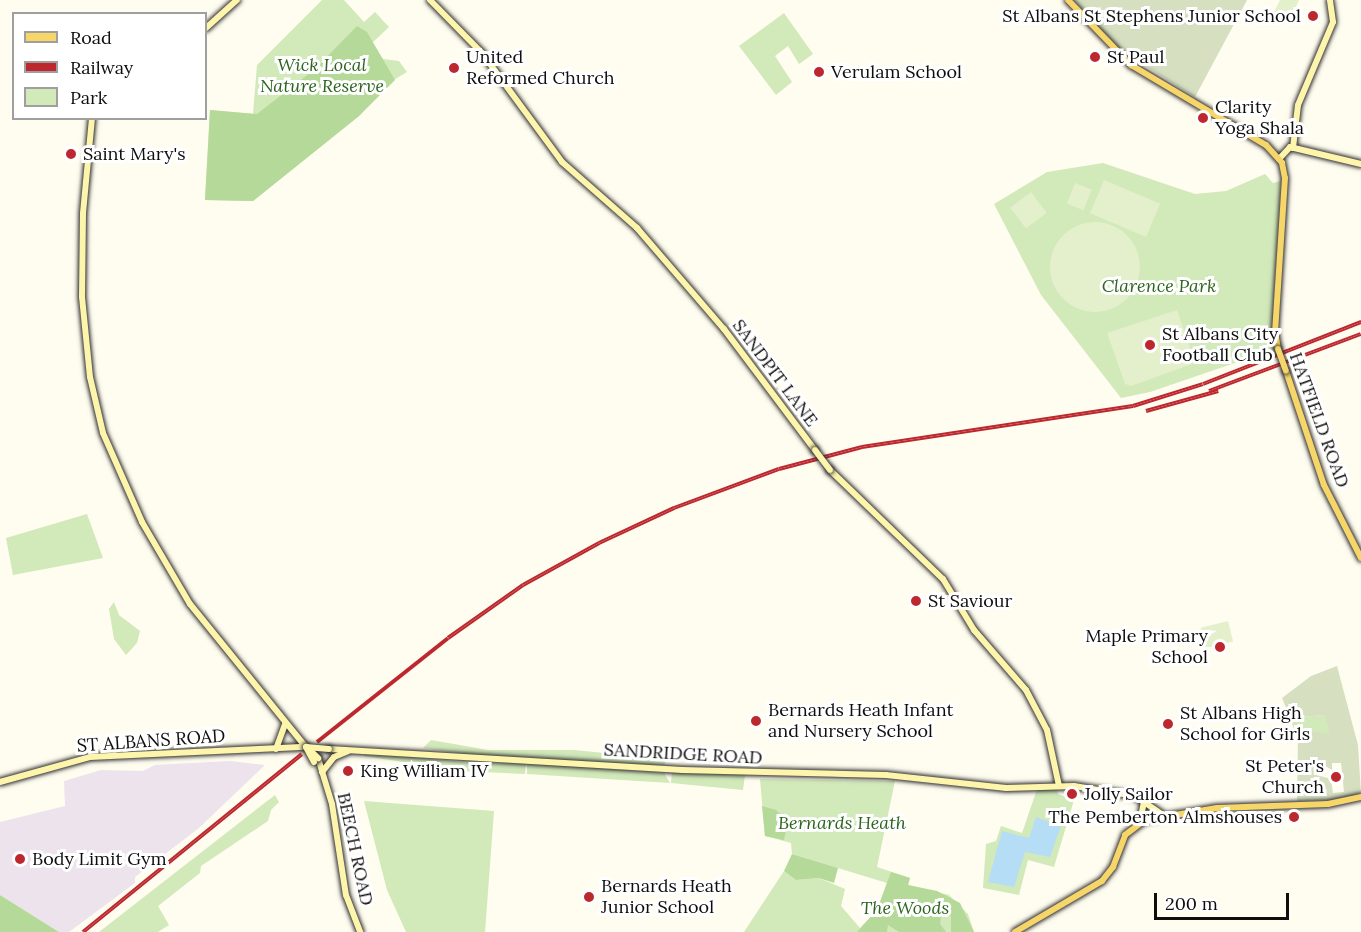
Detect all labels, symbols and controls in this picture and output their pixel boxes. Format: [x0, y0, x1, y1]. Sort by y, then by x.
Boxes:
place label: St Albans St Stephens Junior School [1002, 5, 1301, 27]
marker: St Albans St Stephens Junior School [1306, 9, 1320, 23]
legend [12, 12, 207, 120]
text: Road [70, 26, 112, 49]
place label: St Paul [1107, 46, 1164, 68]
place label: United Reformed Church [466, 47, 615, 90]
marker: St Paul [1088, 50, 1102, 64]
park label: Wick Local Nature Reserve [260, 55, 384, 98]
text: Railway [70, 56, 133, 79]
marker: United Reformed Church [447, 61, 461, 75]
place label: Verulam School [831, 61, 962, 83]
marker: Verulam School [812, 65, 826, 79]
text: Park [70, 86, 107, 109]
place label: Clarity Yoga Shala [1215, 97, 1304, 140]
marker: Clarity Yoga Shala [1196, 111, 1210, 125]
place label: Saint Mary's [83, 143, 186, 165]
marker: Saint Mary's [64, 147, 78, 161]
park label: Clarence Park [1102, 275, 1216, 297]
street label: SANDPIT LANE [728, 315, 822, 431]
place label: St Albans City Football Club [1162, 324, 1278, 366]
marker: St Albans City Football Club [1143, 338, 1157, 352]
street label: HATFIELD ROAD [1285, 350, 1353, 490]
place label: St Saviour [928, 590, 1012, 612]
marker: St Saviour [909, 594, 923, 608]
place label: Maple Primary School [1085, 626, 1208, 668]
marker: Maple Primary School [1213, 640, 1227, 654]
place label: Bernards Heath Infant and Nursery School [768, 700, 953, 742]
place label: St Albans High School for Girls [1180, 703, 1310, 746]
marker: Bernards Heath Infant and Nursery School [749, 714, 763, 728]
marker: St Albans High School for Girls [1161, 717, 1175, 731]
street label: ST ALBANS ROAD [76, 725, 226, 757]
street label: SANDRIDGE ROAD [603, 739, 763, 769]
place label: St Peter's Church [1245, 756, 1324, 798]
place label: King William IV [360, 760, 488, 782]
marker: King William IV [341, 764, 355, 778]
marker: St Peter's Church [1329, 770, 1343, 784]
place label: Jolly Sailor [1084, 783, 1173, 805]
marker: Jolly Sailor [1065, 787, 1079, 801]
street label: BEECH ROAD [332, 791, 378, 907]
place label: The Pemberton Almshouses [1048, 806, 1282, 828]
marker: The Pemberton Almshouses [1287, 810, 1301, 824]
park label: Bernards Heath [778, 812, 906, 834]
place label: Body Limit Gym [32, 848, 167, 870]
marker: Body Limit Gym [13, 852, 27, 866]
place label: Bernards Heath Junior School [601, 876, 732, 918]
scale bar [1157, 881, 1292, 919]
marker: Bernards Heath Junior School [582, 890, 596, 904]
text: 200 m [1165, 892, 1218, 915]
park label: The Woods [861, 897, 949, 919]

